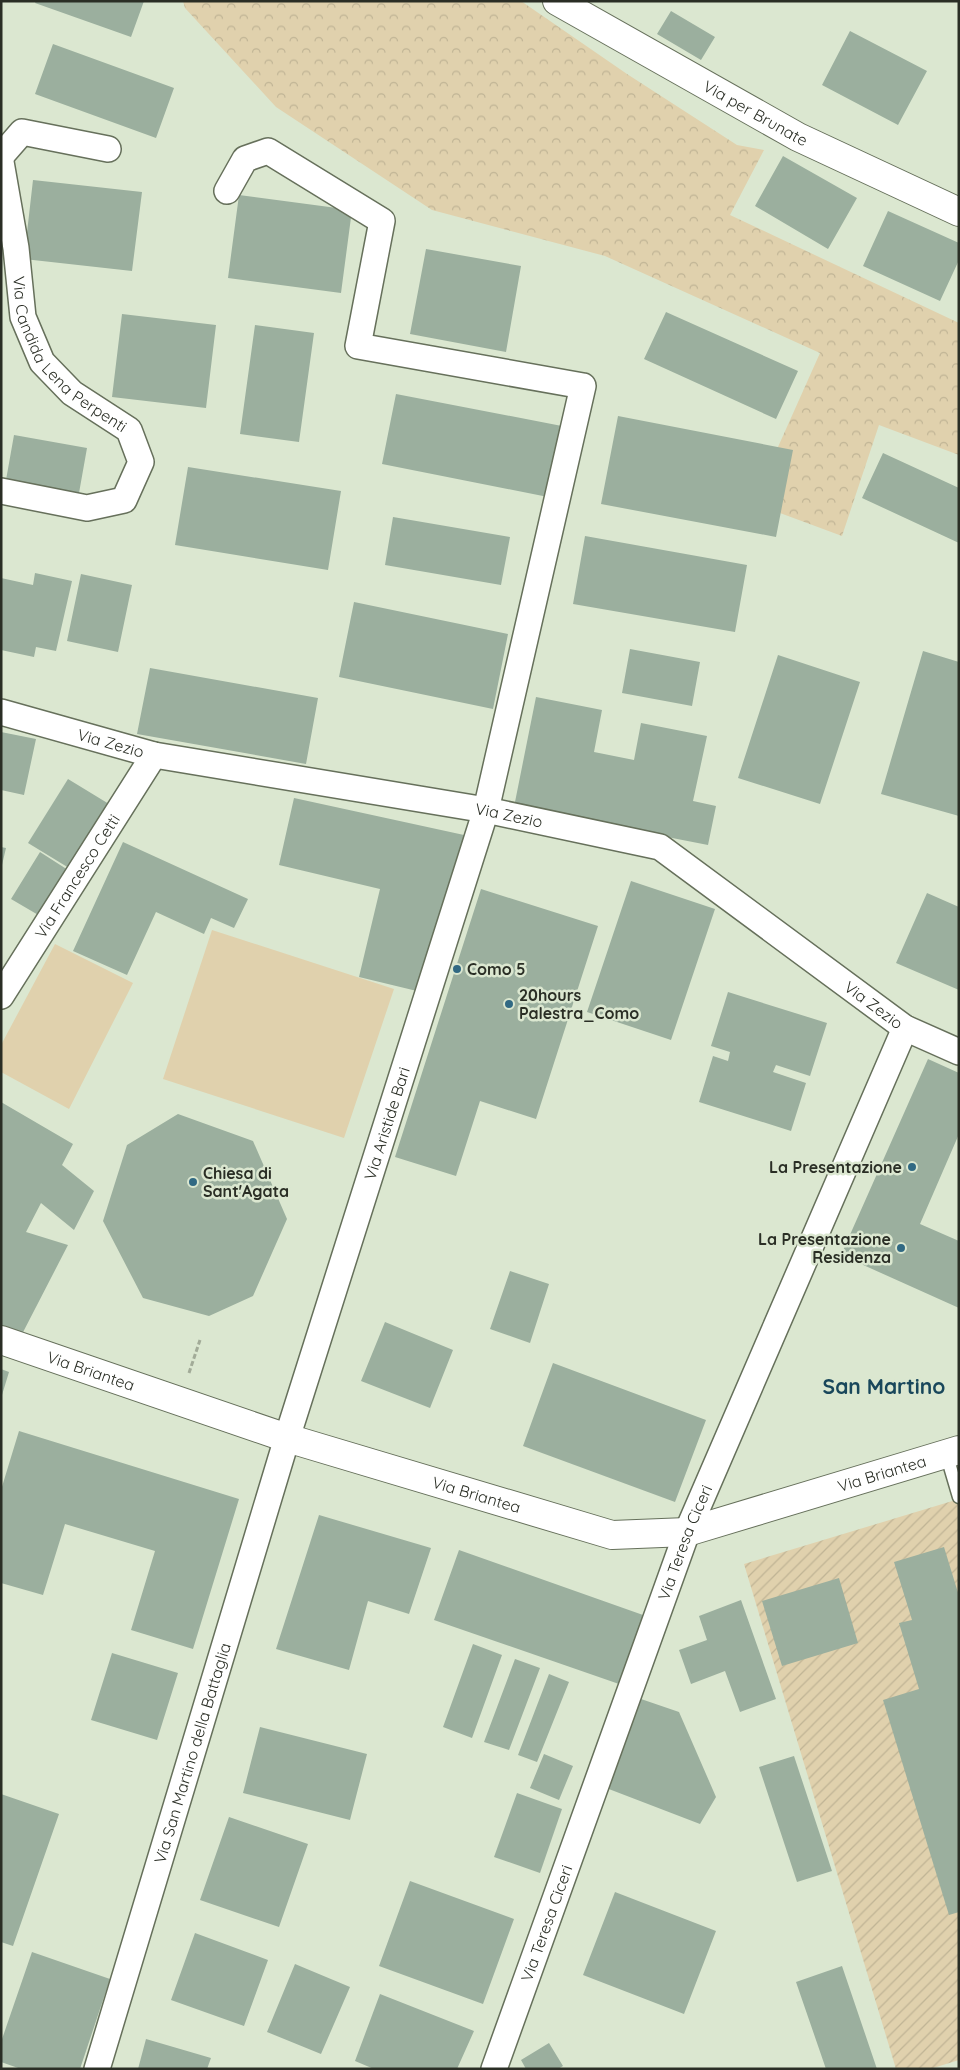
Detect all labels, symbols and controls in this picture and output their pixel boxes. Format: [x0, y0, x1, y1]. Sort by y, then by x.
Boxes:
street label: Via per Brunate [700, 76, 811, 150]
street label: Via Candida Lena Perpenti [9, 275, 131, 436]
street label: Via Zezio [75, 724, 146, 762]
street label: Via Zezio [474, 798, 544, 832]
street label: Via Francesco Cetti [30, 810, 124, 942]
place label: Como 5 [467, 959, 525, 979]
marker: Como 5 [451, 963, 463, 975]
street label: Via Zezio [840, 977, 907, 1033]
place label: 20hours Palestra_Como [519, 985, 639, 1023]
marker: 20hours Palestra_Como [503, 998, 515, 1010]
street label: Via Aristide Bari [359, 1064, 414, 1182]
place label: La Presentazione [769, 1157, 902, 1177]
marker: La Presentazione [906, 1161, 918, 1173]
place label: Chiesa di Sant'Agata [203, 1163, 289, 1201]
marker: Chiesa di Sant'Agata [187, 1176, 199, 1188]
place label: La Presentazione Residenza [758, 1229, 891, 1267]
marker: La Presentazione Residenza [895, 1242, 907, 1254]
street label: Via Briantea [44, 1347, 137, 1395]
district label: San Martino [823, 1373, 945, 1399]
street label: Via Briantea [835, 1451, 928, 1496]
street label: Via Briantea [430, 1472, 523, 1517]
street label: Via Teresa Ciceri [653, 1482, 716, 1603]
street label: Via San Martino della Battaglia [149, 1640, 235, 1866]
street label: Via Teresa Ciceri [516, 1862, 577, 1984]

